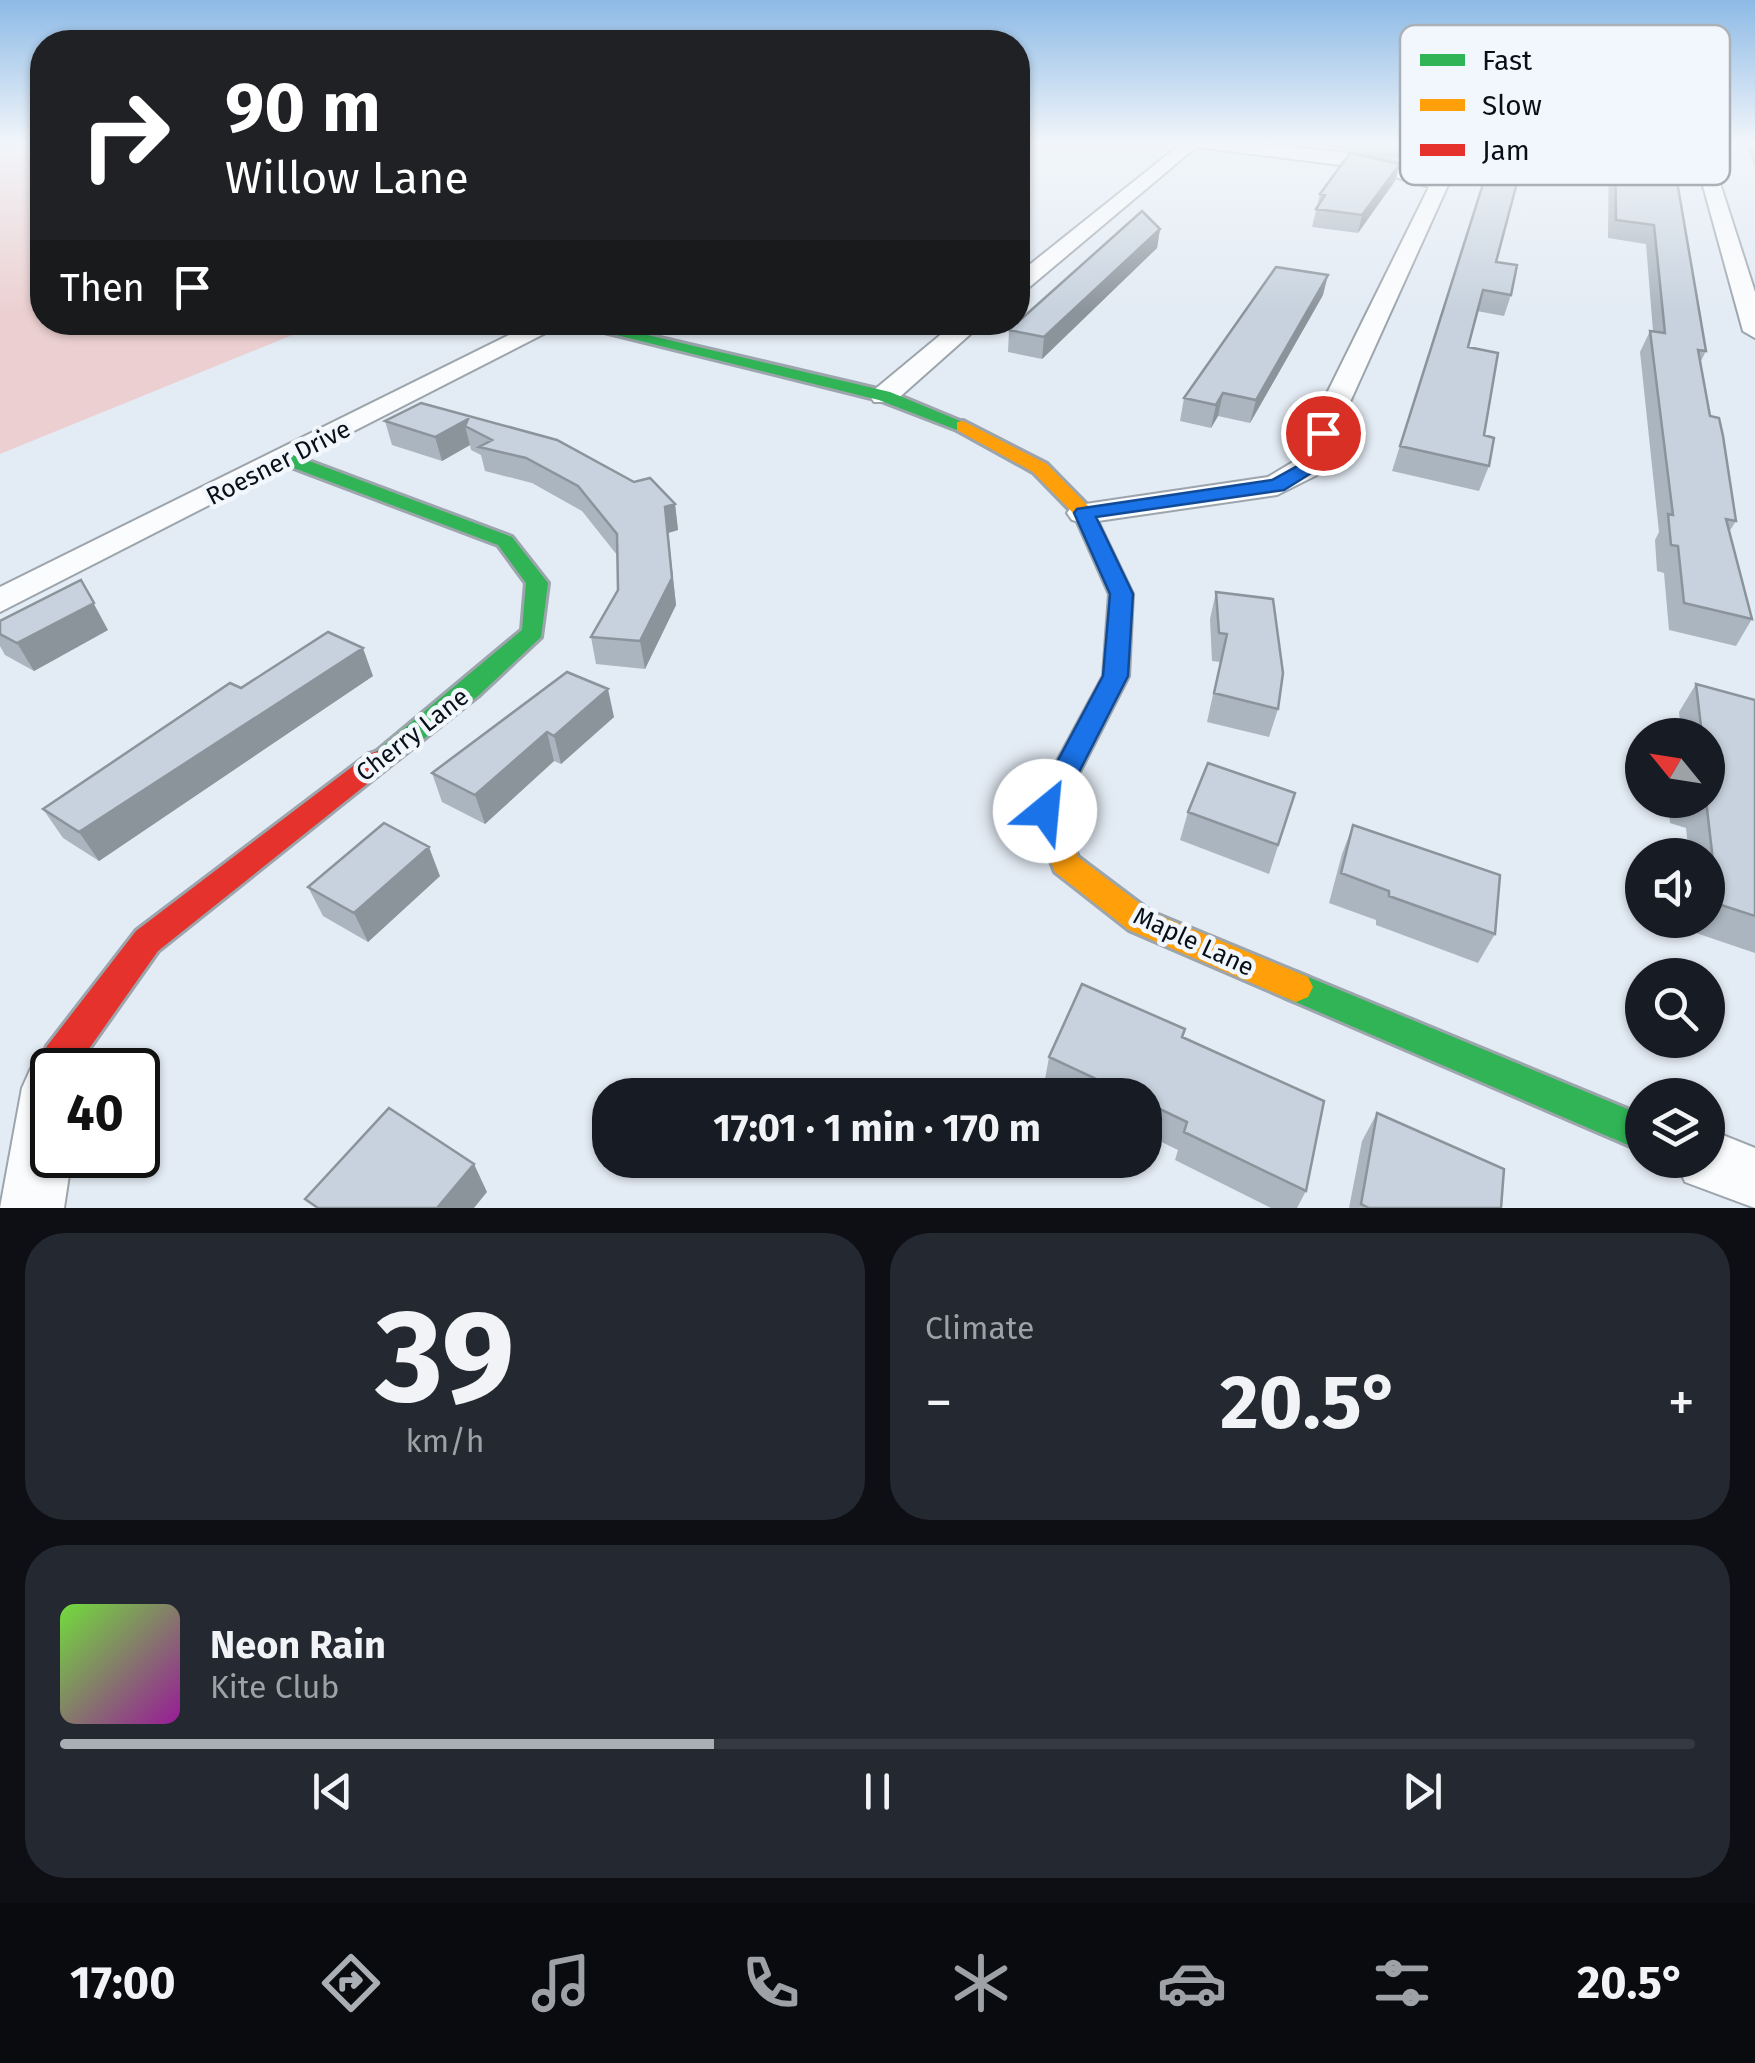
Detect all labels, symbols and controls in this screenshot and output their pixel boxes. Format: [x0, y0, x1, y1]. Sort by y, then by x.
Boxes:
legend [1400, 25, 1730, 185]
text: Fast [1482, 44, 1533, 77]
text: 90 m [225, 66, 381, 150]
icon: right [60, 70, 190, 200]
text: Slow [1482, 89, 1542, 122]
text: Jam [1482, 134, 1530, 167]
text: Willow Lane [225, 151, 469, 205]
icon: arrive [165, 260, 220, 315]
text: Then [60, 265, 145, 311]
pin [1281, 391, 1366, 476]
icon: arrive [1296, 406, 1351, 461]
street label: Roesner Drive [201, 414, 356, 512]
street label: Cherry Lane [350, 682, 475, 788]
north arrow [1625, 718, 1725, 818]
map controls [1625, 718, 1725, 1178]
position arrow [993, 759, 1097, 863]
button: sound [1625, 838, 1725, 938]
street label: Maple Lane [1129, 901, 1259, 983]
button: search [1625, 958, 1725, 1058]
speed limit sign: 40 [30, 1048, 160, 1178]
button: layers [1625, 1078, 1725, 1178]
text: 17:01 · 1 min · 170 m [713, 1105, 1041, 1151]
text: 39 [376, 1279, 514, 1435]
text: Climate [925, 1309, 1034, 1347]
text: 20.5° [1220, 1358, 1400, 1448]
text: − [925, 1370, 953, 1436]
text: + [1668, 1370, 1695, 1436]
text: km/h [405, 1422, 485, 1460]
text: Neon Rain [210, 1622, 386, 1668]
text: Kite Club [210, 1668, 339, 1706]
icon: previous [305, 1764, 360, 1819]
icon: pause [850, 1764, 905, 1819]
icon: next [1395, 1764, 1450, 1819]
icon: directions [316, 1948, 386, 2018]
icon: music [526, 1948, 596, 2018]
icon: phone [736, 1948, 806, 2018]
icon: climate [946, 1948, 1016, 2018]
icon: car [1157, 1948, 1227, 2018]
icon: filters [1367, 1948, 1437, 2018]
text: 17:00 [70, 1956, 175, 2010]
text: 20.5° [1577, 1956, 1685, 2010]

